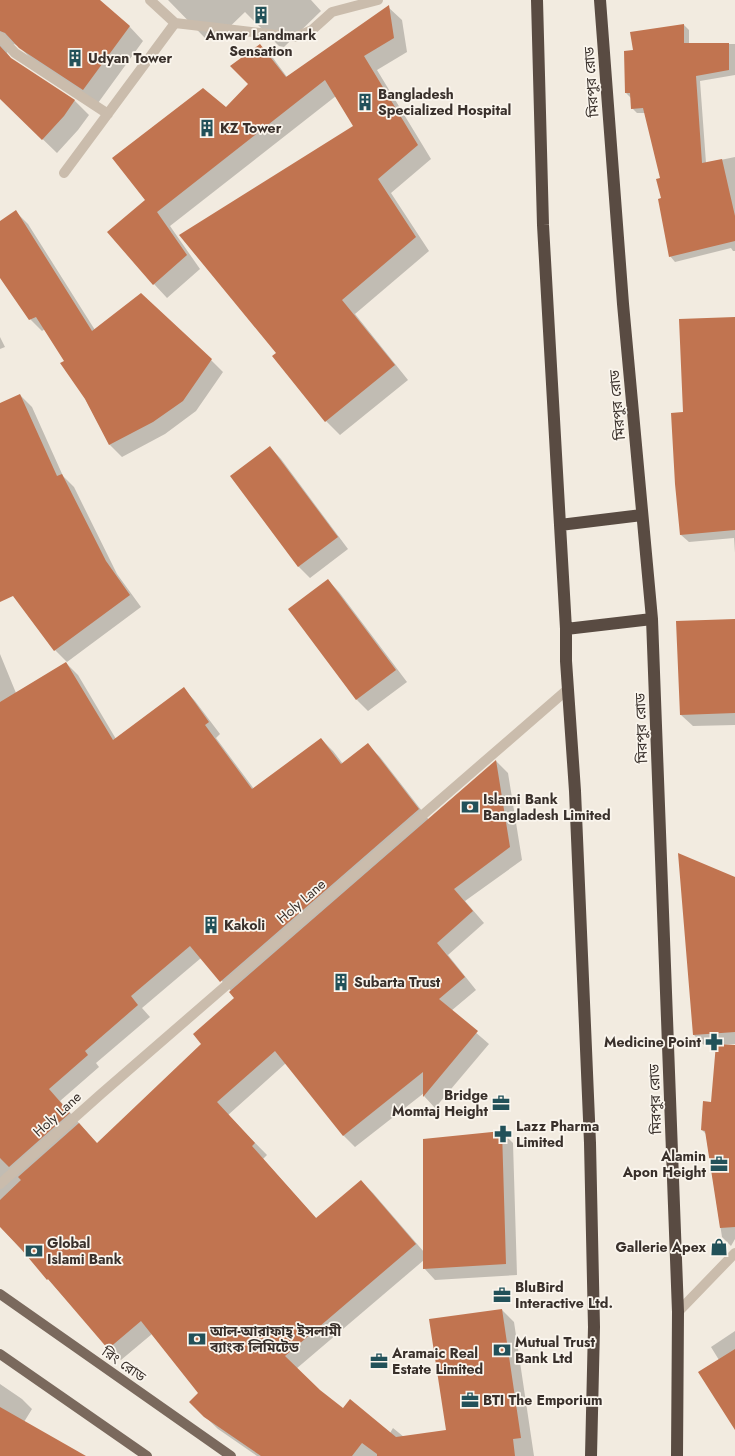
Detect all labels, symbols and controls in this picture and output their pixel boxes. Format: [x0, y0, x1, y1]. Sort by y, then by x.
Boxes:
building icon: Anwar Landmark Sensation [251, 5, 271, 25]
place label: Anwar Landmark Sensation [205, 25, 316, 61]
street label: মিরপুর রোড [579, 45, 603, 119]
building icon: Udyan Tower [65, 48, 85, 68]
place label: Udyan Tower [88, 48, 173, 68]
place label: Bangladesh Specialized Hospital [378, 84, 511, 120]
building icon: Bangladesh Specialized Hospital [355, 92, 375, 112]
building icon: KZ Tower [197, 118, 217, 138]
place label: KZ Tower [220, 118, 282, 138]
street label: মিরপুর রোড [604, 368, 630, 442]
street label: মিরপুর রোড [630, 691, 652, 764]
place label: Islami Bank Bangladesh Limited [483, 789, 611, 825]
bank icon: Islami Bank Bangladesh Limited [460, 797, 480, 817]
street label: Holy Lane [272, 874, 330, 928]
building icon: Kakoli [201, 915, 221, 935]
place label: Kakoli [224, 915, 265, 935]
building icon: Subarta Trust [331, 972, 351, 992]
place label: Subarta Trust [354, 972, 441, 992]
place label: Medicine Point [604, 1032, 702, 1052]
pharmacy icon: Medicine Point [704, 1032, 724, 1052]
street label: মিরপুর রোড [644, 1062, 666, 1135]
place label: Bridge Momtaj Height [392, 1085, 489, 1121]
street label: Holy Lane [28, 1087, 86, 1141]
office icon: Bridge Momtaj Height [491, 1093, 511, 1113]
place label: Lazz Pharma Limited [516, 1116, 599, 1152]
pharmacy icon: Lazz Pharma Limited [493, 1124, 513, 1144]
place label: Alamin Apon Height [622, 1146, 707, 1182]
office icon: Alamin Apon Height [709, 1154, 729, 1174]
place label: Global Islami Bank [47, 1233, 122, 1269]
place label: Gallerie Apex [615, 1237, 707, 1257]
shop icon: Gallerie Apex [709, 1237, 729, 1257]
bank icon: Global Islami Bank [24, 1241, 44, 1261]
place label: BluBird Interactive Ltd. [515, 1277, 613, 1313]
office icon: BluBird Interactive Ltd. [492, 1285, 512, 1305]
place label: আল-আরাফাহ্ ইসলামী ব্যাংক লিমিটেড [209, 1321, 342, 1357]
bank icon: আল-আরাফাহ্ ইসলামী ব্যাংক লিমিটেড [187, 1329, 207, 1349]
place label: Mutual Trust Bank Ltd [515, 1332, 595, 1368]
bank icon: Mutual Trust Bank Ltd [492, 1340, 512, 1360]
street label: রিং রোড [97, 1341, 151, 1387]
place label: Aramaic Real Estate Limited [391, 1343, 483, 1379]
office icon: Aramaic Real Estate Limited [369, 1351, 389, 1371]
office icon: BTI The Emporium [460, 1390, 480, 1410]
place label: BTI The Emporium [483, 1390, 602, 1410]

